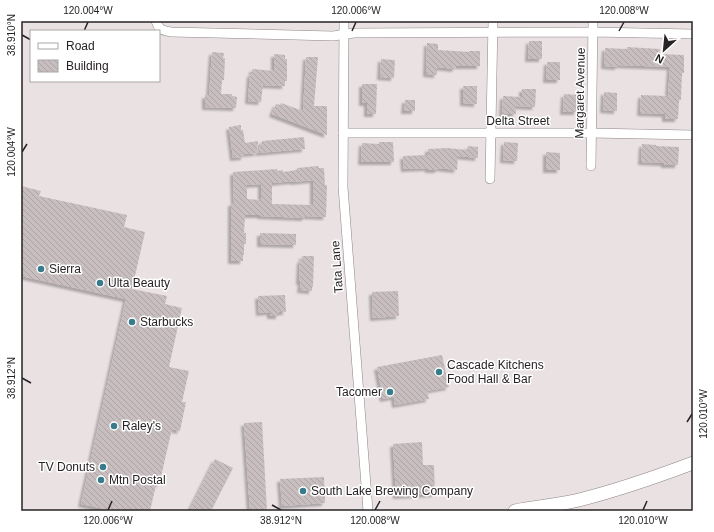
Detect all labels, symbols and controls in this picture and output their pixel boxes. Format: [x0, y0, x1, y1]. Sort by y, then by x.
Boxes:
text: 120.004°W [63, 5, 113, 16]
text: 120.006°W [331, 5, 381, 16]
text: 120.008°W [599, 5, 649, 16]
text: 38.910°N [6, 14, 17, 56]
legend [30, 30, 160, 82]
north arrow [644, 30, 684, 70]
text: Road [66, 39, 95, 53]
street label: Margaret Avenue [572, 47, 588, 139]
text: N [653, 52, 666, 66]
text: Building [66, 59, 109, 73]
street label: Delta Street [486, 114, 550, 128]
text: 120.004°W [6, 127, 17, 177]
street label: Tata Lane [328, 240, 346, 294]
place label: Sierra [49, 262, 81, 276]
marker: Sierra [36, 264, 46, 274]
place label: Ulta Beauty [108, 276, 170, 290]
marker: Ulta Beauty [95, 278, 105, 288]
place label: Starbucks [140, 315, 193, 329]
marker: Starbucks [127, 317, 137, 327]
text: 38.912°N [6, 357, 17, 399]
place label: Cascade Kitchens Food Hall & Bar [447, 358, 544, 386]
marker: Cascade Kitchens Food Hall & Bar [434, 367, 444, 377]
place label: Tacomer [336, 385, 382, 399]
marker: Tacomer [385, 387, 395, 397]
text: 120.010°W [698, 389, 709, 439]
place label: Raley's [122, 419, 161, 433]
marker: Raley's [109, 421, 119, 431]
place label: TV Donuts [38, 460, 95, 474]
marker: TV Donuts [98, 462, 108, 472]
place label: Mtn Postal [109, 473, 166, 487]
marker: Mtn Postal [96, 475, 106, 485]
place label: South Lake Brewing Company [311, 484, 473, 498]
marker: South Lake Brewing Company [298, 486, 308, 496]
text: 120.006°W [83, 515, 133, 526]
text: 38.912°N [260, 515, 302, 526]
text: 120.008°W [350, 515, 400, 526]
text: 120.010°W [618, 515, 668, 526]

